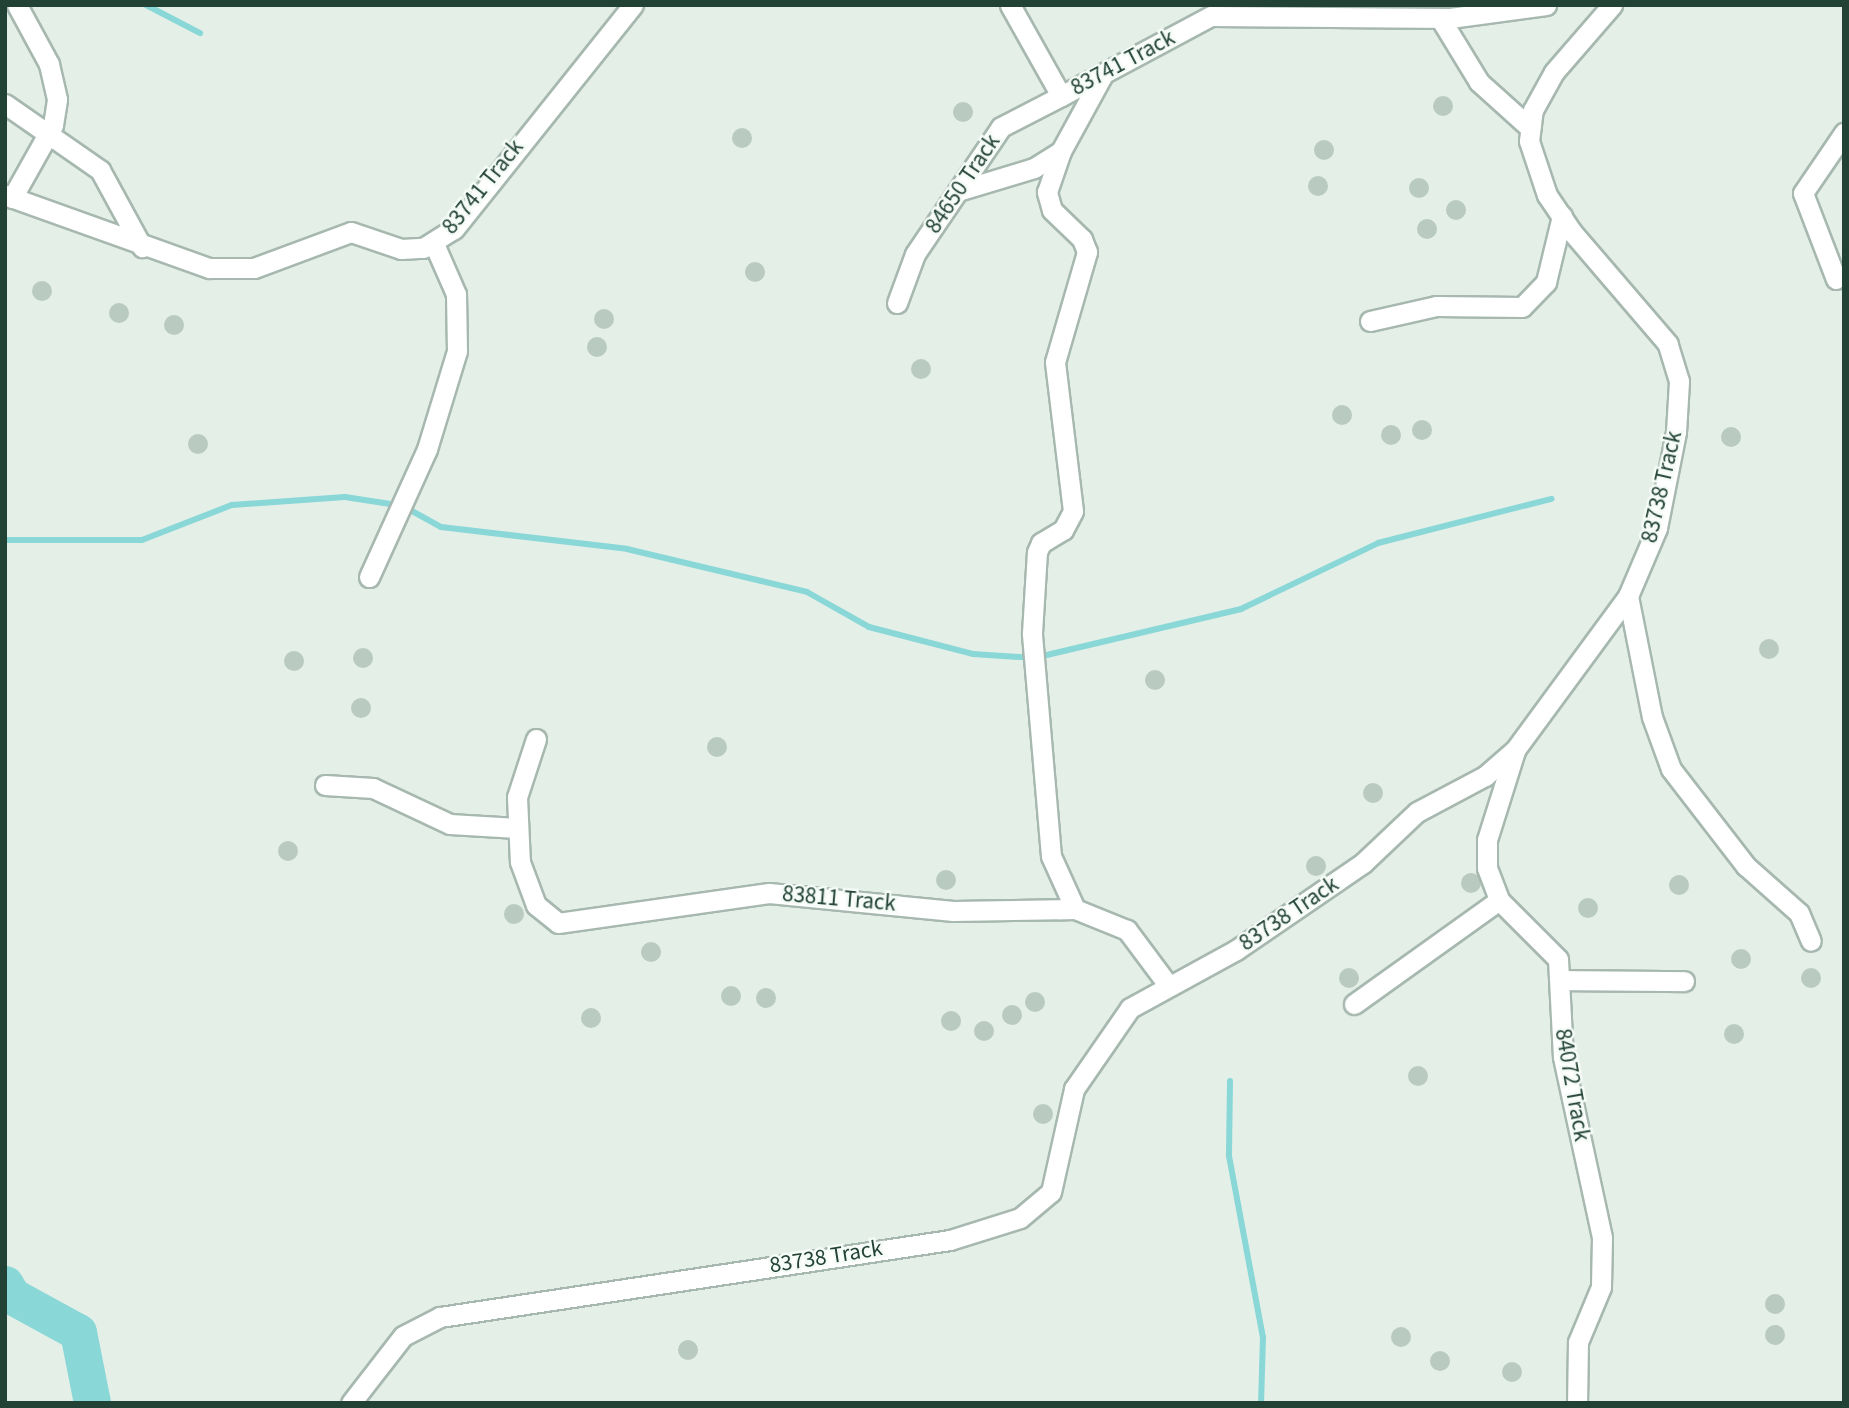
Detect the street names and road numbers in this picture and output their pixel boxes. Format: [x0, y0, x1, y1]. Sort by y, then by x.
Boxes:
street label: 83741 Track [1066, 24, 1180, 102]
street label: 84650 Track [920, 129, 1006, 239]
street label: 83741 Track [436, 134, 530, 240]
street label: 83738 Track [1636, 428, 1688, 546]
street label: 83738 Track [1234, 871, 1344, 957]
street label: 83811 Track [781, 880, 897, 918]
street label: 84072 Track [1549, 1027, 1595, 1143]
street label: 83738 Track [768, 1234, 884, 1280]

